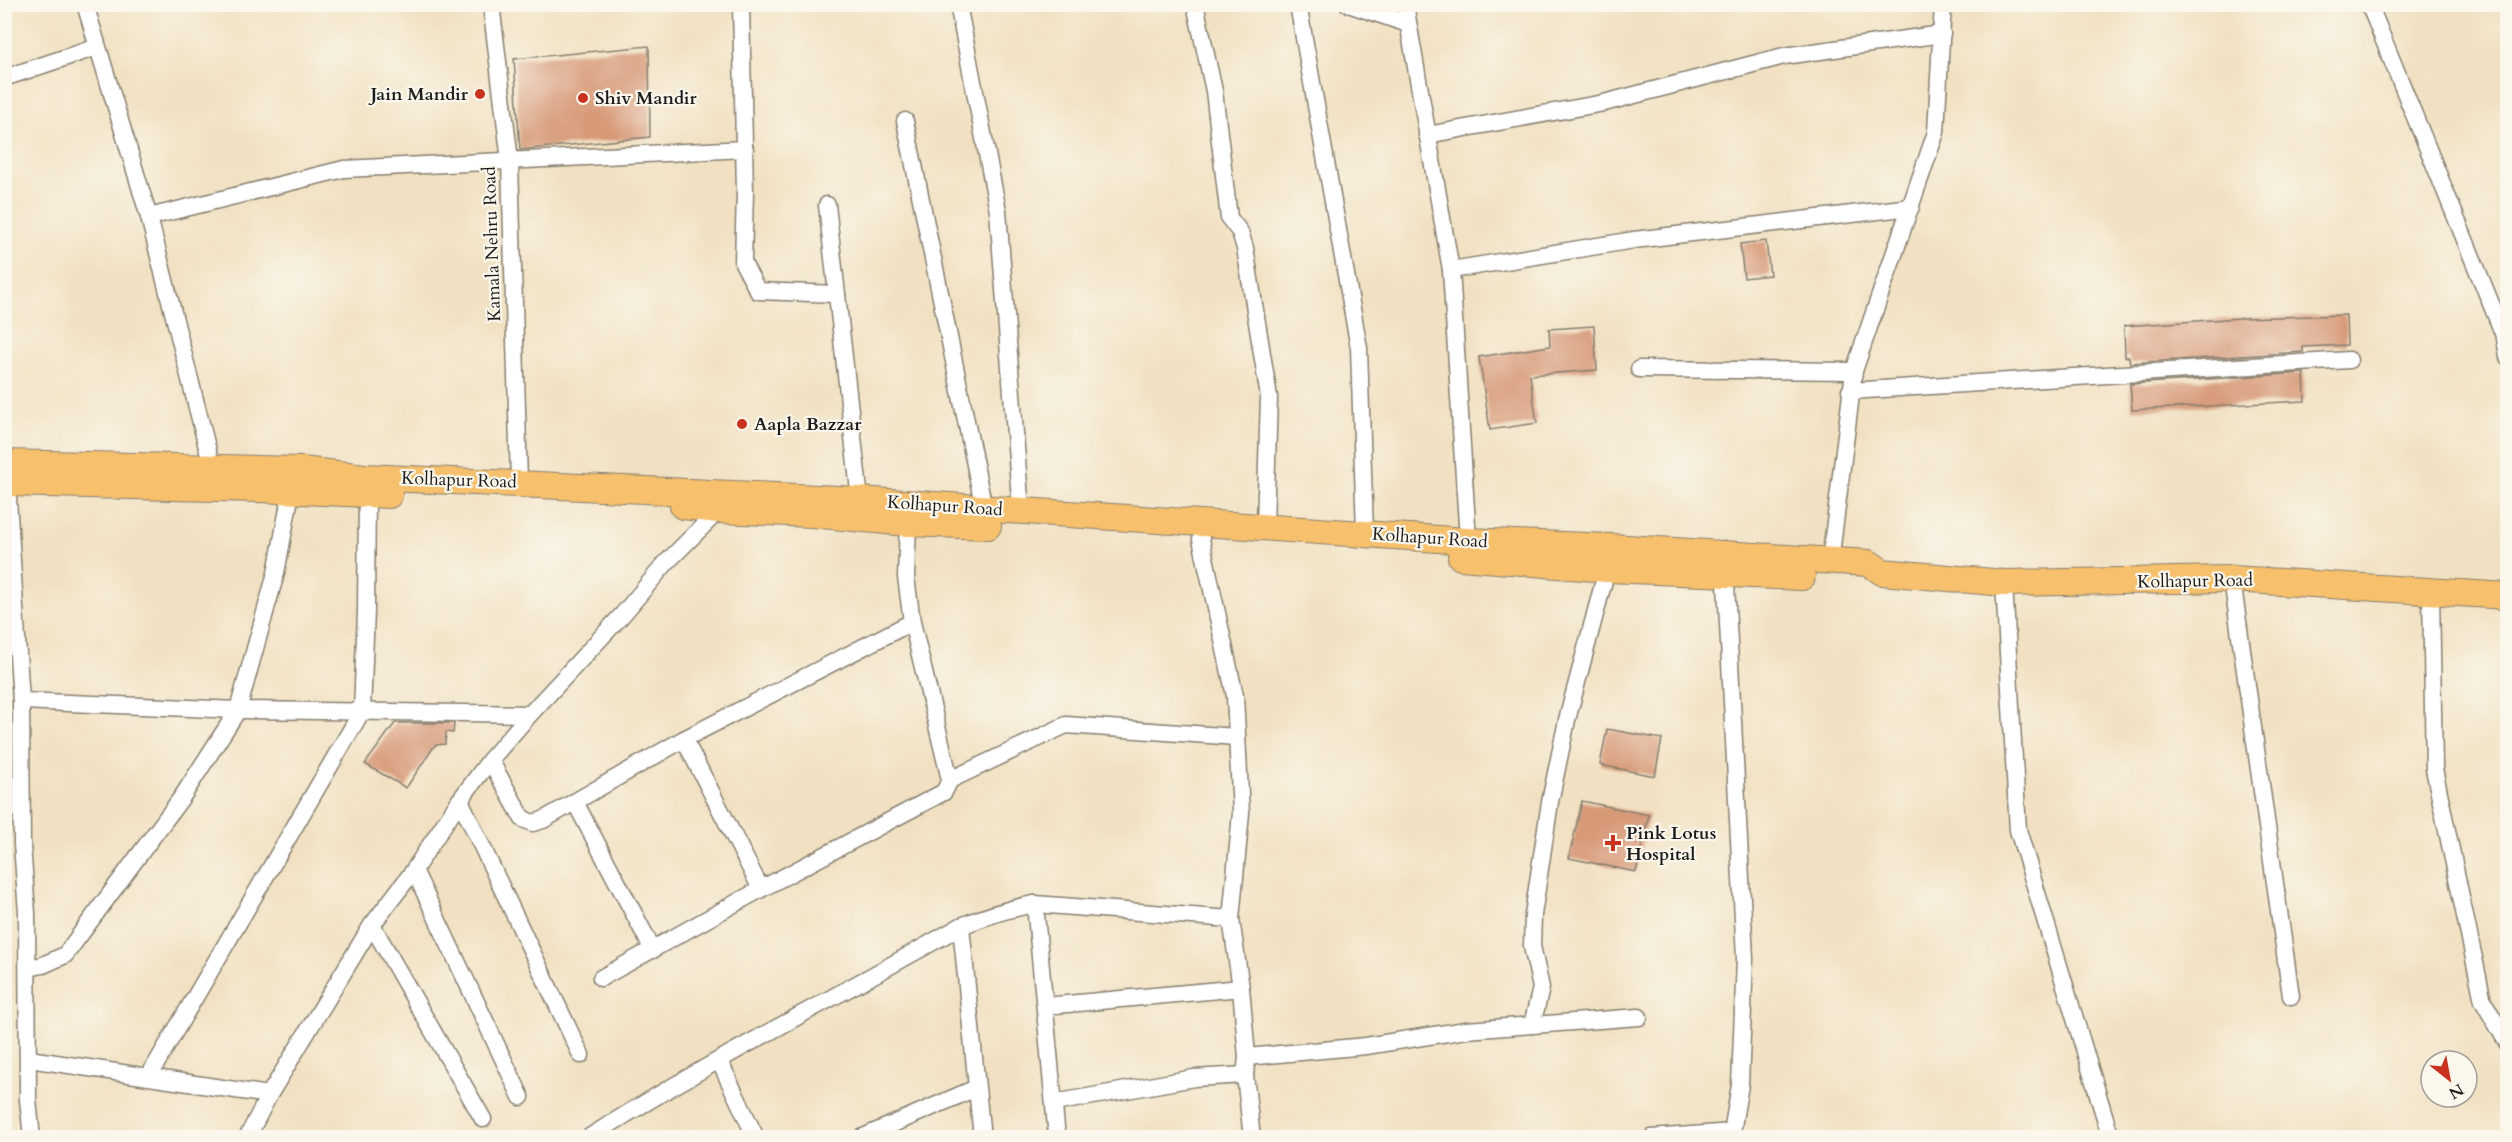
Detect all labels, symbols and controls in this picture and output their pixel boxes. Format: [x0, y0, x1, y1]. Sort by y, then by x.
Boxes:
place label: Jain Mandir [368, 82, 469, 107]
place label: Shiv Mandir [595, 86, 697, 111]
marker: Jain Mandir [473, 87, 487, 101]
marker: Shiv Mandir [576, 91, 590, 105]
street label: Kamala Nehru Road [477, 165, 507, 322]
place label: Aapla Bazzar [754, 412, 862, 437]
marker: Aapla Bazzar [735, 417, 749, 431]
street label: Kolhapur Road [401, 465, 518, 495]
street label: Kolhapur Road [886, 489, 1004, 523]
street label: Kolhapur Road [1371, 521, 1489, 555]
street label: Kolhapur Road [2137, 567, 2254, 595]
place label: Pink Lotus Hospital [1626, 821, 1716, 867]
marker: Pink Lotus Hospital [1604, 834, 1622, 852]
north arrow [2419, 1049, 2479, 1109]
text: N [2444, 1078, 2468, 1104]

